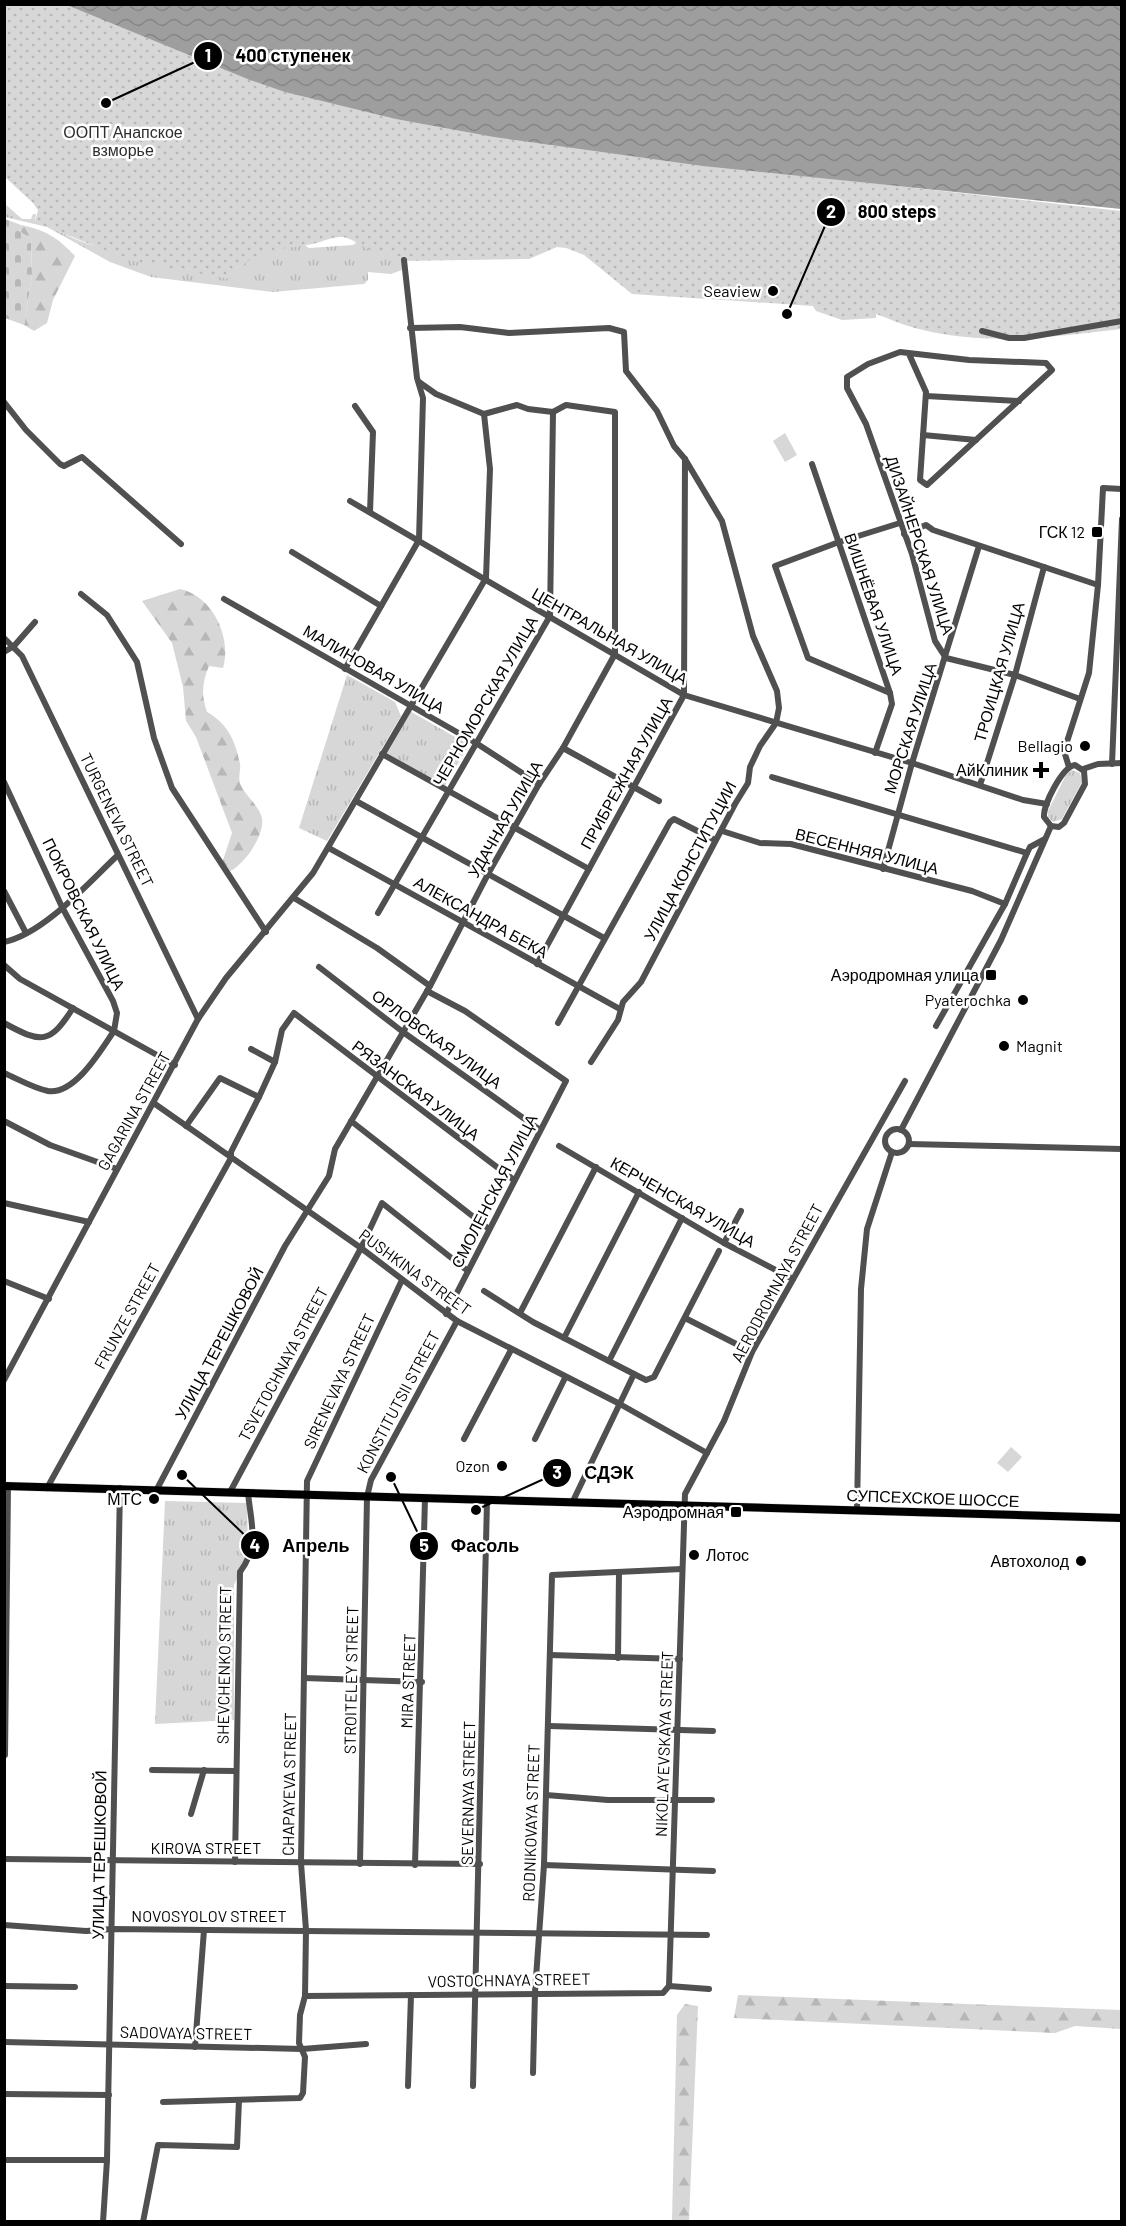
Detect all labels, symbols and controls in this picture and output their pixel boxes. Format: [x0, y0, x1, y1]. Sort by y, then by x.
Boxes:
callout: 400 ступенек [193, 38, 362, 74]
text: 1 [205, 44, 211, 66]
text: 400 ступенек [235, 44, 352, 66]
park label: ООПТ Анапское взморье [63, 122, 183, 159]
callout: 800 steps [816, 194, 948, 230]
text: 2 [826, 200, 836, 222]
text: 800 steps [858, 200, 936, 222]
place label: Seaview [704, 281, 761, 300]
marker: Seaview [766, 284, 780, 298]
street label: ДИЗАЙНЕРСКАЯ УЛИЦА [882, 453, 959, 637]
place label: ГСК 12 [1039, 522, 1085, 541]
marker: ГСК 12 [1090, 525, 1104, 539]
street label: ВИШНЁВАЯ УЛИЦА [841, 530, 908, 678]
street label: ЦЕНТРАЛЬНАЯ УЛИЦА [529, 583, 692, 688]
street label: ТРОИЦКАЯ УЛИЦА [969, 599, 1028, 744]
street label: ЧЕРНОМОРСКАЯ УЛИЦА [428, 612, 541, 789]
street label: МАЛИНОВАЯ УЛИЦА [300, 620, 449, 717]
street label: МОРСКАЯ УЛИЦА [879, 660, 940, 796]
street label: ПРИБРЕЖНАЯ УЛИЦА [576, 693, 676, 852]
place label: Bellagio [1018, 736, 1073, 755]
marker: Bellagio [1078, 739, 1092, 753]
street label: TURGENEVA STREET [77, 750, 158, 890]
street label: УДАЧНАЯ УЛИЦА [463, 757, 546, 880]
place label: АйКлиник [956, 760, 1029, 779]
marker: АйКлиник [1032, 761, 1050, 779]
street label: УЛИЦА КОНСТИТУЦИИ [639, 778, 740, 944]
street label: ВЕСЕННЯЯ УЛИЦА [793, 823, 941, 878]
street label: ПОКРОВСКАЯ УЛИЦА [39, 835, 130, 993]
street label: АЛЕКСАНДРА БЕКА [411, 872, 552, 961]
place label: Аэродромная улица [831, 965, 979, 984]
marker: Аэродромная улица [984, 968, 998, 982]
street label: ОРЛОВСКАЯ УЛИЦА [369, 985, 506, 1092]
place label: Pyaterochka [925, 990, 1011, 1009]
marker: Pyaterochka [1016, 993, 1030, 1007]
street label: РЯЗАНСКАЯ УЛИЦА [349, 1036, 484, 1144]
place label: Magnit [1016, 1036, 1063, 1055]
marker: Magnit [997, 1039, 1011, 1053]
street label: GAGARINA STREET [93, 1048, 174, 1173]
street label: СМОЛЕНСКАЯ УЛИЦА [446, 1110, 541, 1271]
street label: КЕРЧЕНСКАЯ УЛИЦА [607, 1152, 759, 1251]
street label: AERODROMNAYA STREET [727, 1200, 826, 1365]
street label: PUSHKINA STREET [356, 1225, 475, 1319]
street label: FRUNZE STREET [90, 1260, 164, 1372]
street label: УЛИЦА ТЕРЕШКОВОЙ [170, 1263, 267, 1422]
street label: TSVETOCHNAYA STREET [234, 1283, 331, 1444]
street label: SIRENEVAYA STREET [299, 1310, 378, 1451]
street label: KONSTITUTSII STREET [352, 1327, 443, 1476]
callout: СДЭК [542, 1455, 646, 1491]
place label: Ozon [456, 1456, 490, 1475]
marker: Ozon [495, 1459, 509, 1473]
text: 3 [552, 1461, 562, 1483]
text: СДЭК [584, 1461, 635, 1483]
street label: СУПСЕХСКОЕ ШОССЕ [846, 1485, 1020, 1510]
place label: МТС [107, 1489, 142, 1508]
marker: МТС [147, 1492, 161, 1506]
place label: Аэродромная [623, 1502, 724, 1521]
marker: Аэродромная [729, 1505, 743, 1519]
callout: Апрель [240, 1527, 361, 1563]
callout: Фасоль [409, 1528, 532, 1564]
text: 4 [250, 1534, 261, 1556]
text: Апрель [282, 1534, 350, 1556]
text: 5 [419, 1534, 429, 1556]
text: Фасоль [451, 1534, 519, 1556]
place label: Лотос [706, 1545, 749, 1564]
marker: Лотос [687, 1548, 701, 1562]
place label: Автохолод [991, 1551, 1070, 1570]
marker: Автохолод [1074, 1554, 1088, 1568]
street label: SHEVCHENKO STREET [213, 1586, 234, 1744]
street label: STROITELEY STREET [340, 1606, 361, 1754]
street label: MIRA STREET [396, 1633, 419, 1729]
street label: NIKOLAYEVSKAYA STREET [651, 1651, 676, 1837]
street label: CHAPAYEVA STREET [278, 1712, 299, 1856]
street label: SEVERNAYA STREET [457, 1721, 478, 1865]
street label: RODNIKOVAYA STREET [518, 1744, 543, 1902]
street label: УЛИЦА ТЕРЕШКОВОЙ [88, 1770, 109, 1940]
street label: KIROVA STREET [151, 1838, 261, 1857]
street label: NOVOSYOLOV STREET [131, 1906, 287, 1925]
street label: VOSTOCHNAYA STREET [427, 1969, 591, 1990]
street label: SADOVAYA STREET [120, 2022, 252, 2043]

